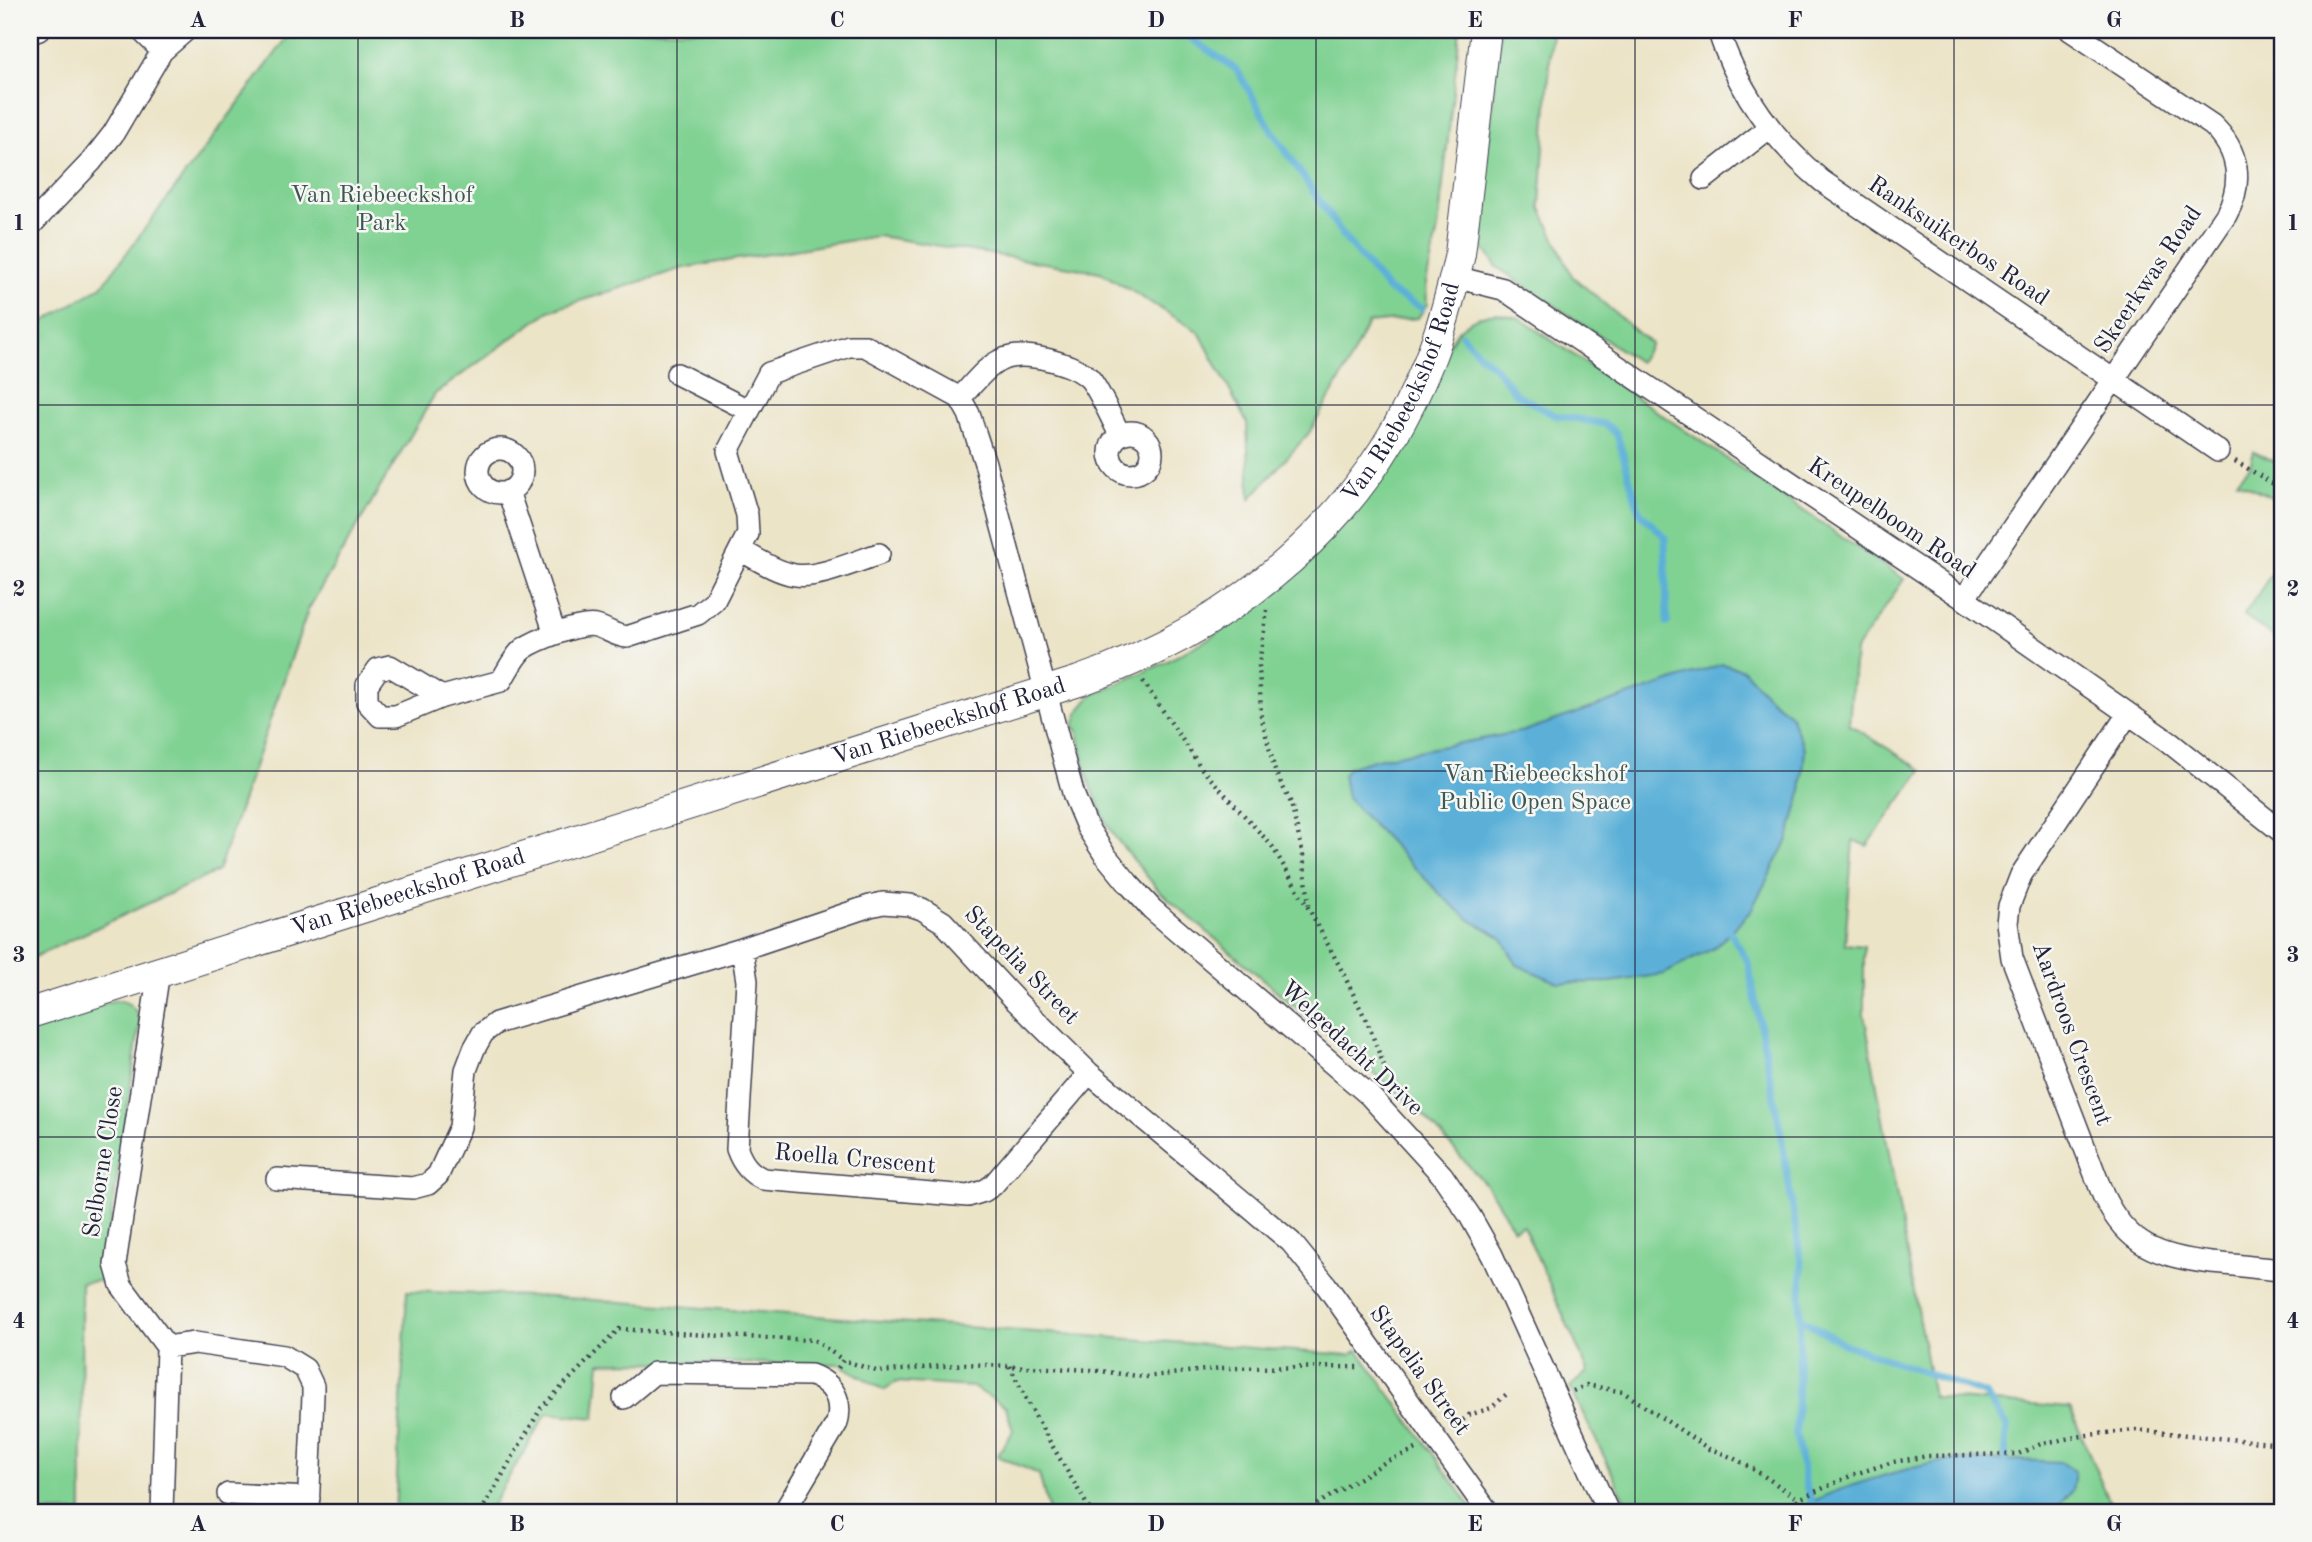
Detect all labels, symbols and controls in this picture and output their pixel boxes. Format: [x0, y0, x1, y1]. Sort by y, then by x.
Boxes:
text: A [189, 9, 207, 32]
text: B [509, 9, 525, 32]
text: C [829, 9, 845, 32]
text: D [1147, 9, 1165, 32]
text: E [1467, 9, 1483, 32]
text: F [1787, 9, 1803, 32]
text: G [2106, 9, 2122, 32]
street label: Ranksuikerbos Road [1863, 173, 2053, 311]
park label: Van Riebeeckshof Park [290, 184, 475, 236]
street label: Skeerkwas Road [2091, 202, 2207, 358]
text: 1 [12, 212, 26, 235]
text: 1 [2286, 212, 2300, 235]
street label: Van Riebeeckshof Road [1338, 280, 1465, 508]
street label: Kreupelboom Road [1803, 454, 1979, 584]
text: 2 [12, 578, 26, 601]
text: 2 [2286, 578, 2300, 601]
street label: Van Riebeeckshof Road [829, 674, 1069, 770]
park label: Van Riebeeckshof Public Open Space [1439, 763, 1631, 815]
street label: Van Riebeeckshof Road [289, 845, 528, 941]
street label: Stapelia Street [959, 902, 1083, 1030]
street label: Aardroos Crescent [2027, 939, 2115, 1129]
text: 3 [12, 944, 26, 967]
text: 3 [2286, 944, 2300, 967]
street label: Welgedacht Drive [1275, 977, 1427, 1121]
street label: Selborne Close [80, 1085, 128, 1239]
street label: Roella Crescent [773, 1141, 937, 1179]
street label: Stapelia Street [1364, 1302, 1474, 1440]
text: 4 [12, 1310, 26, 1333]
text: 4 [2286, 1310, 2300, 1333]
text: A [189, 1513, 207, 1536]
text: B [509, 1513, 525, 1536]
text: C [829, 1513, 845, 1536]
text: D [1147, 1513, 1165, 1536]
text: E [1467, 1513, 1483, 1536]
text: F [1787, 1513, 1803, 1536]
text: G [2106, 1513, 2122, 1536]

